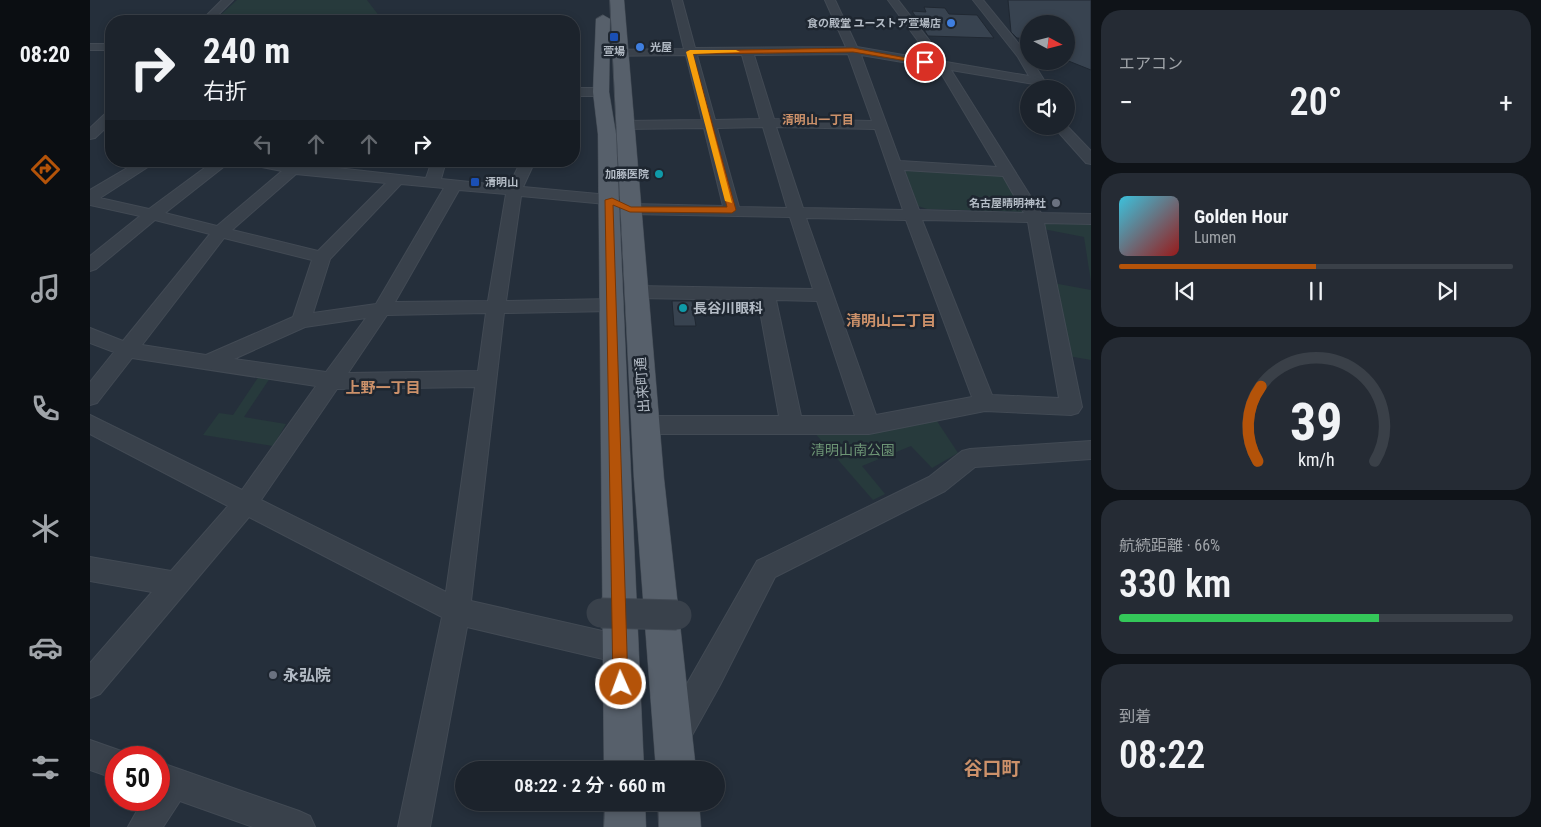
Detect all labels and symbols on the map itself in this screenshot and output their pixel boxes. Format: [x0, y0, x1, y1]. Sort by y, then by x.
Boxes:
north arrow [1020, 15, 1075, 70]
place label: 食の殿堂 ユーストア萱場店 [807, 17, 941, 30]
marker: 食の殿堂 ユーストア萱場店 [945, 17, 957, 29]
marker: 萱場 [608, 31, 620, 43]
marker: 光屋 [634, 41, 646, 53]
place label: 光屋 [650, 41, 672, 54]
pin [904, 41, 946, 83]
place label: 萱場 [603, 45, 625, 58]
district label: 清明山一丁目 [782, 113, 854, 127]
place label: 加藤医院 [605, 168, 649, 181]
marker: 加藤医院 [653, 168, 665, 180]
marker: 清明山 [469, 176, 481, 188]
place label: 清明山 [485, 176, 518, 189]
place label: 名古屋晴明神社 [969, 197, 1046, 210]
marker: 名古屋晴明神社 [1050, 197, 1062, 209]
place label: 長谷川眼科 [693, 300, 763, 316]
marker: 長谷川眼科 [677, 302, 689, 314]
district label: 清明山二丁目 [846, 312, 936, 330]
street label: 出来町通 [632, 357, 652, 413]
district label: 上野一丁目 [345, 379, 421, 397]
park label: 清明山南公園 [811, 442, 895, 458]
position arrow [594, 657, 646, 709]
place label: 永弘院 [283, 666, 331, 685]
marker: 永弘院 [267, 669, 279, 681]
speed limit sign: 50 [105, 746, 170, 811]
district label: 谷口町 [963, 757, 1021, 780]

